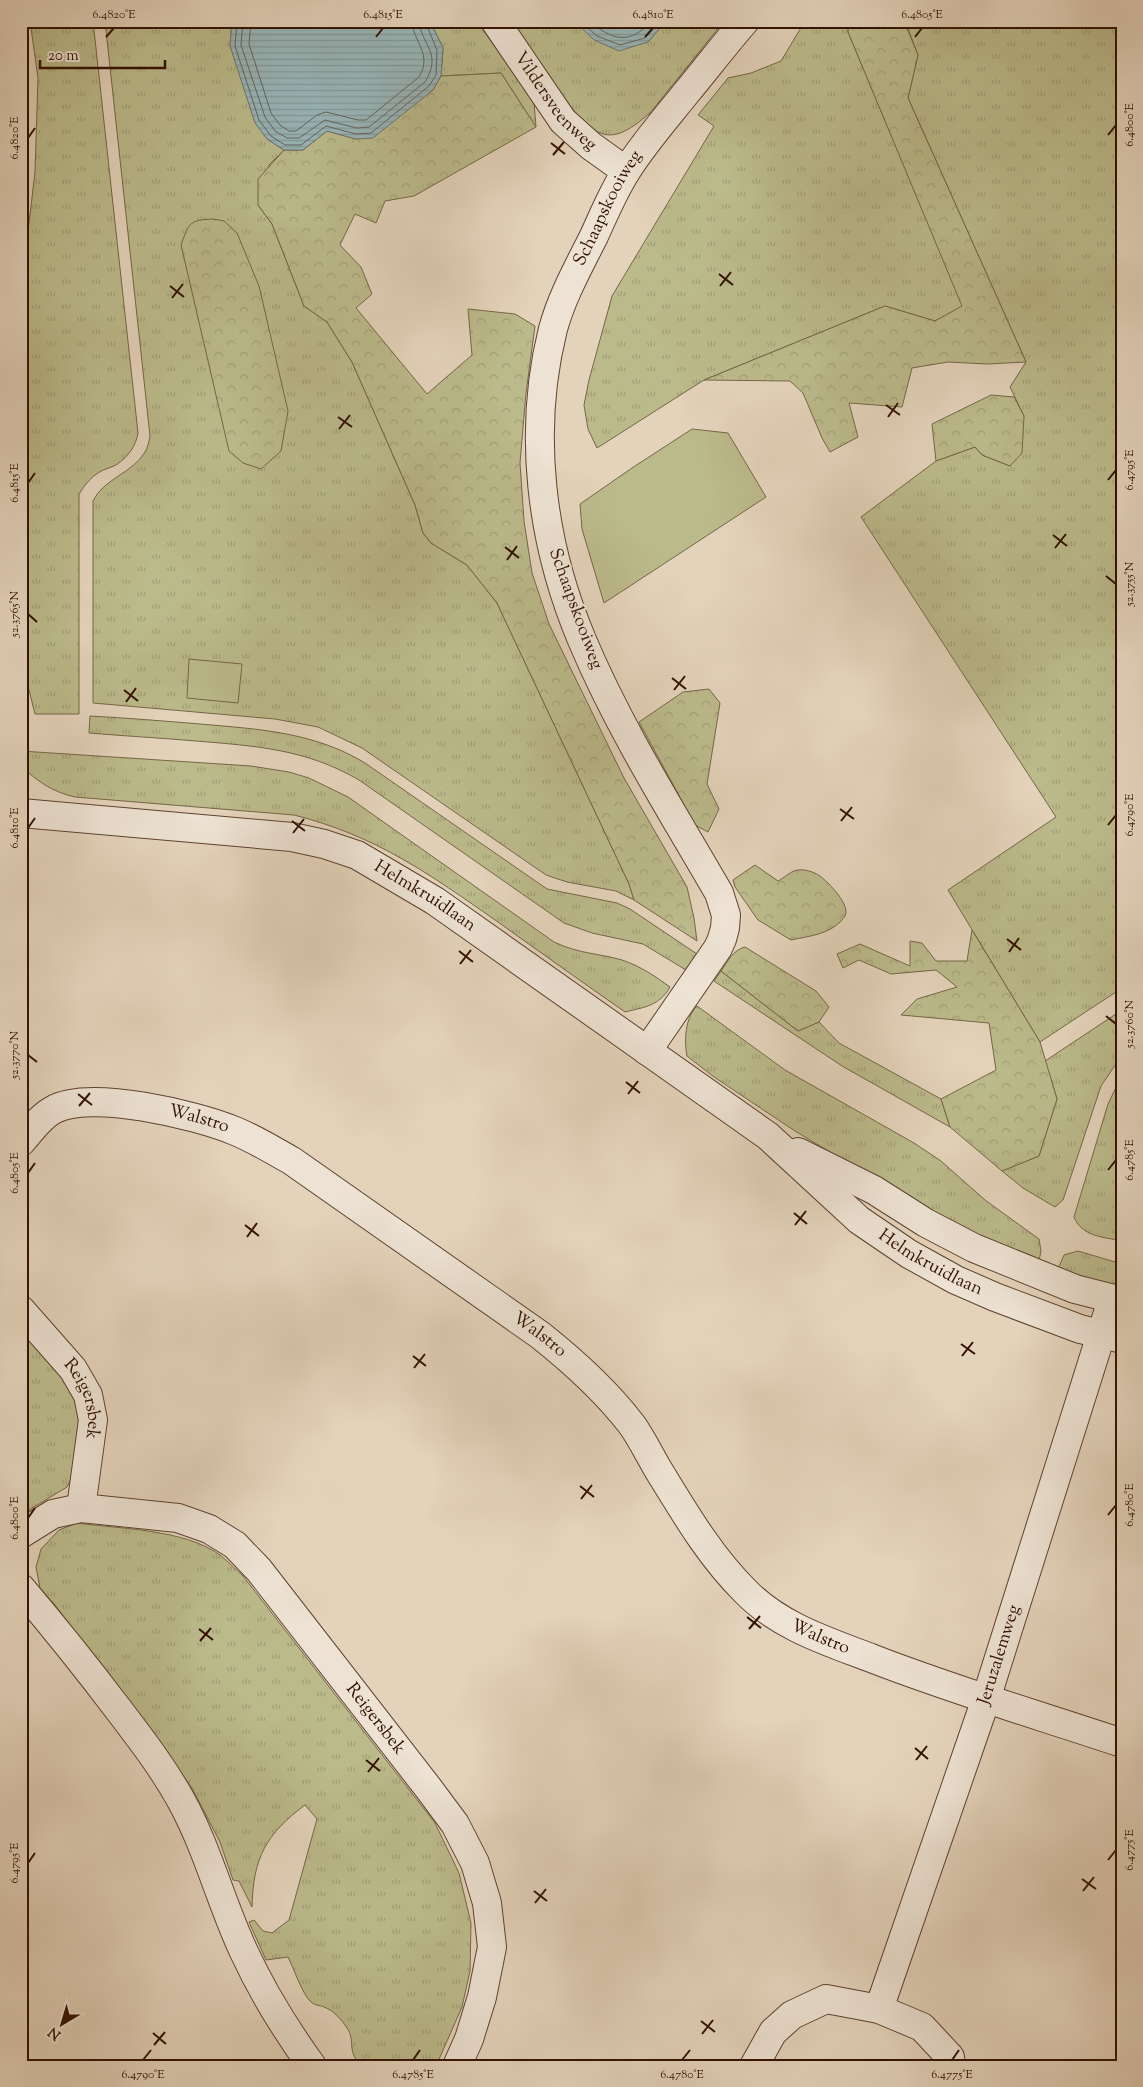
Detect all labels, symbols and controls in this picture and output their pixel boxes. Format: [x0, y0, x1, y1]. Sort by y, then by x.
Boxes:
text: 6.4820°E [93, 6, 136, 24]
text: 6.4815°E [363, 6, 403, 24]
text: 6.4810°E [632, 6, 674, 24]
text: 6.4805°E [901, 6, 944, 24]
scale bar [40, 38, 165, 70]
text: 20 m [48, 46, 79, 67]
street label: Vildersveenweg [507, 47, 602, 158]
text: 6.4800°E [1121, 102, 1139, 147]
text: 6.4820°E [6, 116, 24, 159]
street label: Schaapskooiweg [568, 145, 649, 271]
text: 6.4795°E [1121, 449, 1139, 491]
text: 6.4815°E [6, 463, 24, 503]
street label: Schaapskooiweg [541, 545, 609, 673]
text: 52.3755°N [1121, 561, 1139, 607]
text: 52.3765°N [6, 590, 24, 638]
text: 6.4790°E [1121, 793, 1139, 836]
text: 6.4810°E [6, 807, 24, 849]
street label: Helmkruidlaan [369, 855, 481, 939]
text: 52.3760°N [1121, 999, 1139, 1049]
text: 52.3770°N [6, 1030, 24, 1080]
street label: Walstro [166, 1099, 233, 1141]
text: 6.4785°E [1121, 1139, 1139, 1181]
text: 6.4805°E [6, 1151, 24, 1194]
street label: Helmkruidlaan [872, 1223, 987, 1303]
street label: Walstro [507, 1306, 572, 1364]
street label: Reigersbek [57, 1353, 106, 1441]
text: 6.4780°E [1121, 1483, 1139, 1527]
text: 6.4800°E [6, 1495, 24, 1540]
street label: Jeruzalemweg [972, 1602, 1028, 1710]
street label: Walstro [786, 1614, 853, 1662]
street label: Reigersbek [339, 1678, 411, 1761]
text: 6.4775°E [1121, 1829, 1139, 1871]
text: 6.4795°E [6, 1842, 24, 1884]
north arrow [38, 2000, 88, 2050]
text: N [45, 2021, 66, 2044]
text: 6.4790°E [122, 2066, 165, 2084]
text: 6.4785°E [392, 2066, 434, 2084]
text: 6.4780°E [660, 2066, 704, 2084]
text: 6.4775°E [931, 2066, 973, 2084]

